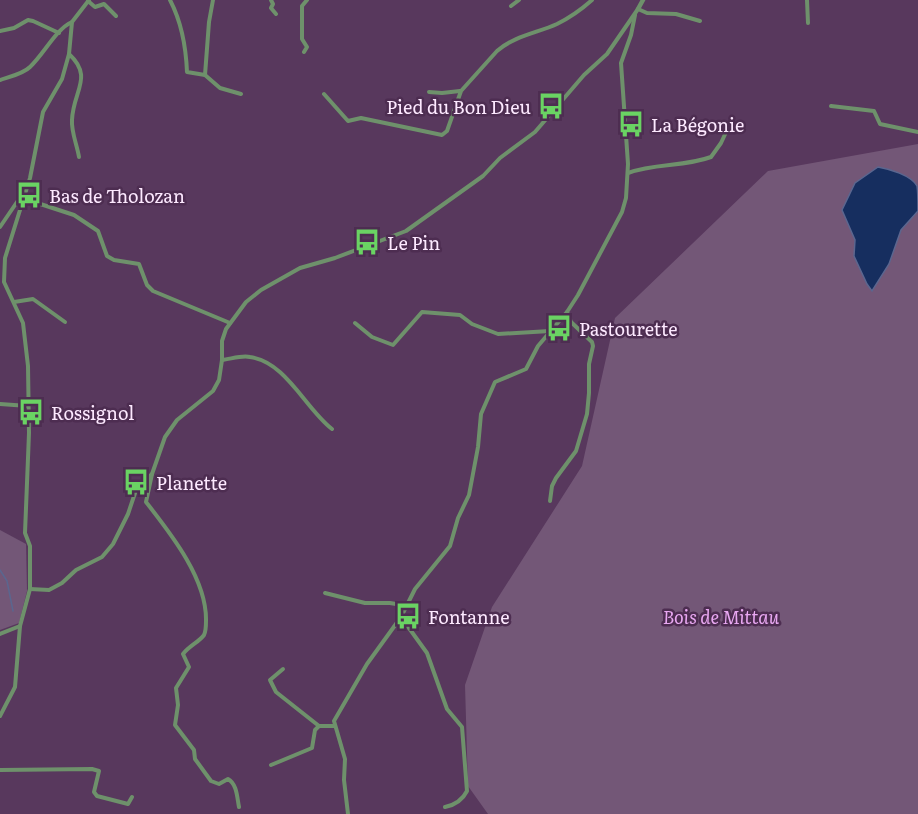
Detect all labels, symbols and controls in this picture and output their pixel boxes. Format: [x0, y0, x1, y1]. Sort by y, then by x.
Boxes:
bus stop icon: Pied du Bon Dieu [536, 91, 566, 121]
place label: Pied du Bon Dieu [386, 93, 531, 120]
bus stop icon: La Bégonie [616, 109, 646, 139]
place label: La Bégonie [651, 111, 744, 138]
bus stop icon: Bas de Tholozan [14, 180, 44, 210]
place label: Bas de Tholozan [49, 182, 185, 209]
bus stop icon: Le Pin [352, 227, 382, 257]
place label: Le Pin [387, 229, 440, 256]
bus stop icon: Pastourette [544, 313, 574, 343]
place label: Pastourette [579, 315, 678, 342]
bus stop icon: Rossignol [16, 397, 46, 427]
place label: Rossignol [51, 399, 134, 426]
bus stop icon: Planette [121, 467, 151, 497]
place label: Planette [156, 469, 227, 496]
bus stop icon: Fontanne [393, 601, 423, 631]
place label: Fontanne [428, 603, 510, 630]
park label: Bois de Mittau [663, 603, 780, 630]

